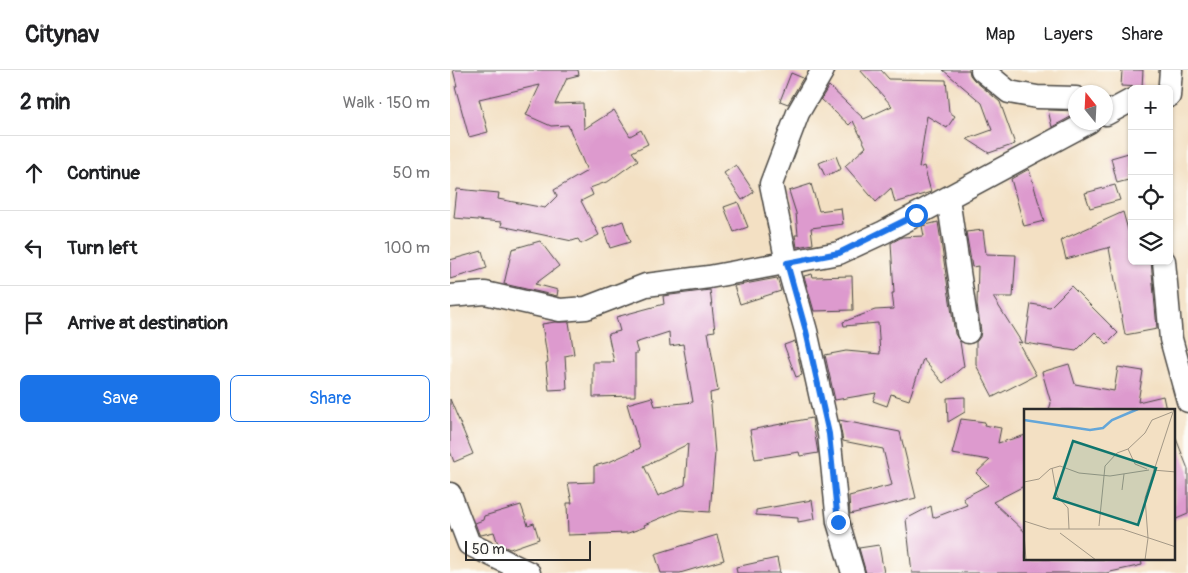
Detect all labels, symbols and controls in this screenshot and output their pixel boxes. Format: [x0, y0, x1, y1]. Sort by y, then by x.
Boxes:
text: Citynav [25, 20, 100, 49]
text: Map [986, 23, 1015, 46]
text: Layers [1043, 23, 1093, 46]
text: Share [1121, 23, 1163, 46]
north arrow [1068, 85, 1113, 130]
map controls [1128, 85, 1173, 265]
button: + [1128, 85, 1173, 130]
text: 2 min [20, 89, 70, 116]
text: Walk · 150 m [343, 93, 430, 113]
button: − [1128, 130, 1173, 175]
icon: ahead [20, 159, 48, 187]
text: Continue [67, 161, 140, 185]
text: 50 m [393, 163, 430, 183]
button: locate [1128, 175, 1173, 220]
route start [905, 204, 928, 227]
button: layers [1128, 220, 1173, 265]
icon: left [20, 234, 48, 262]
text: Turn left [67, 236, 137, 260]
text: 100 m [384, 238, 430, 258]
icon: arrive [20, 309, 48, 337]
text: Arrive at destination [67, 311, 228, 335]
button: Save [20, 375, 220, 422]
button: Share [230, 375, 430, 422]
inset map [1024, 409, 1176, 560]
route end [827, 511, 850, 534]
scale bar [465, 538, 591, 561]
text: 50 m [472, 541, 505, 558]

